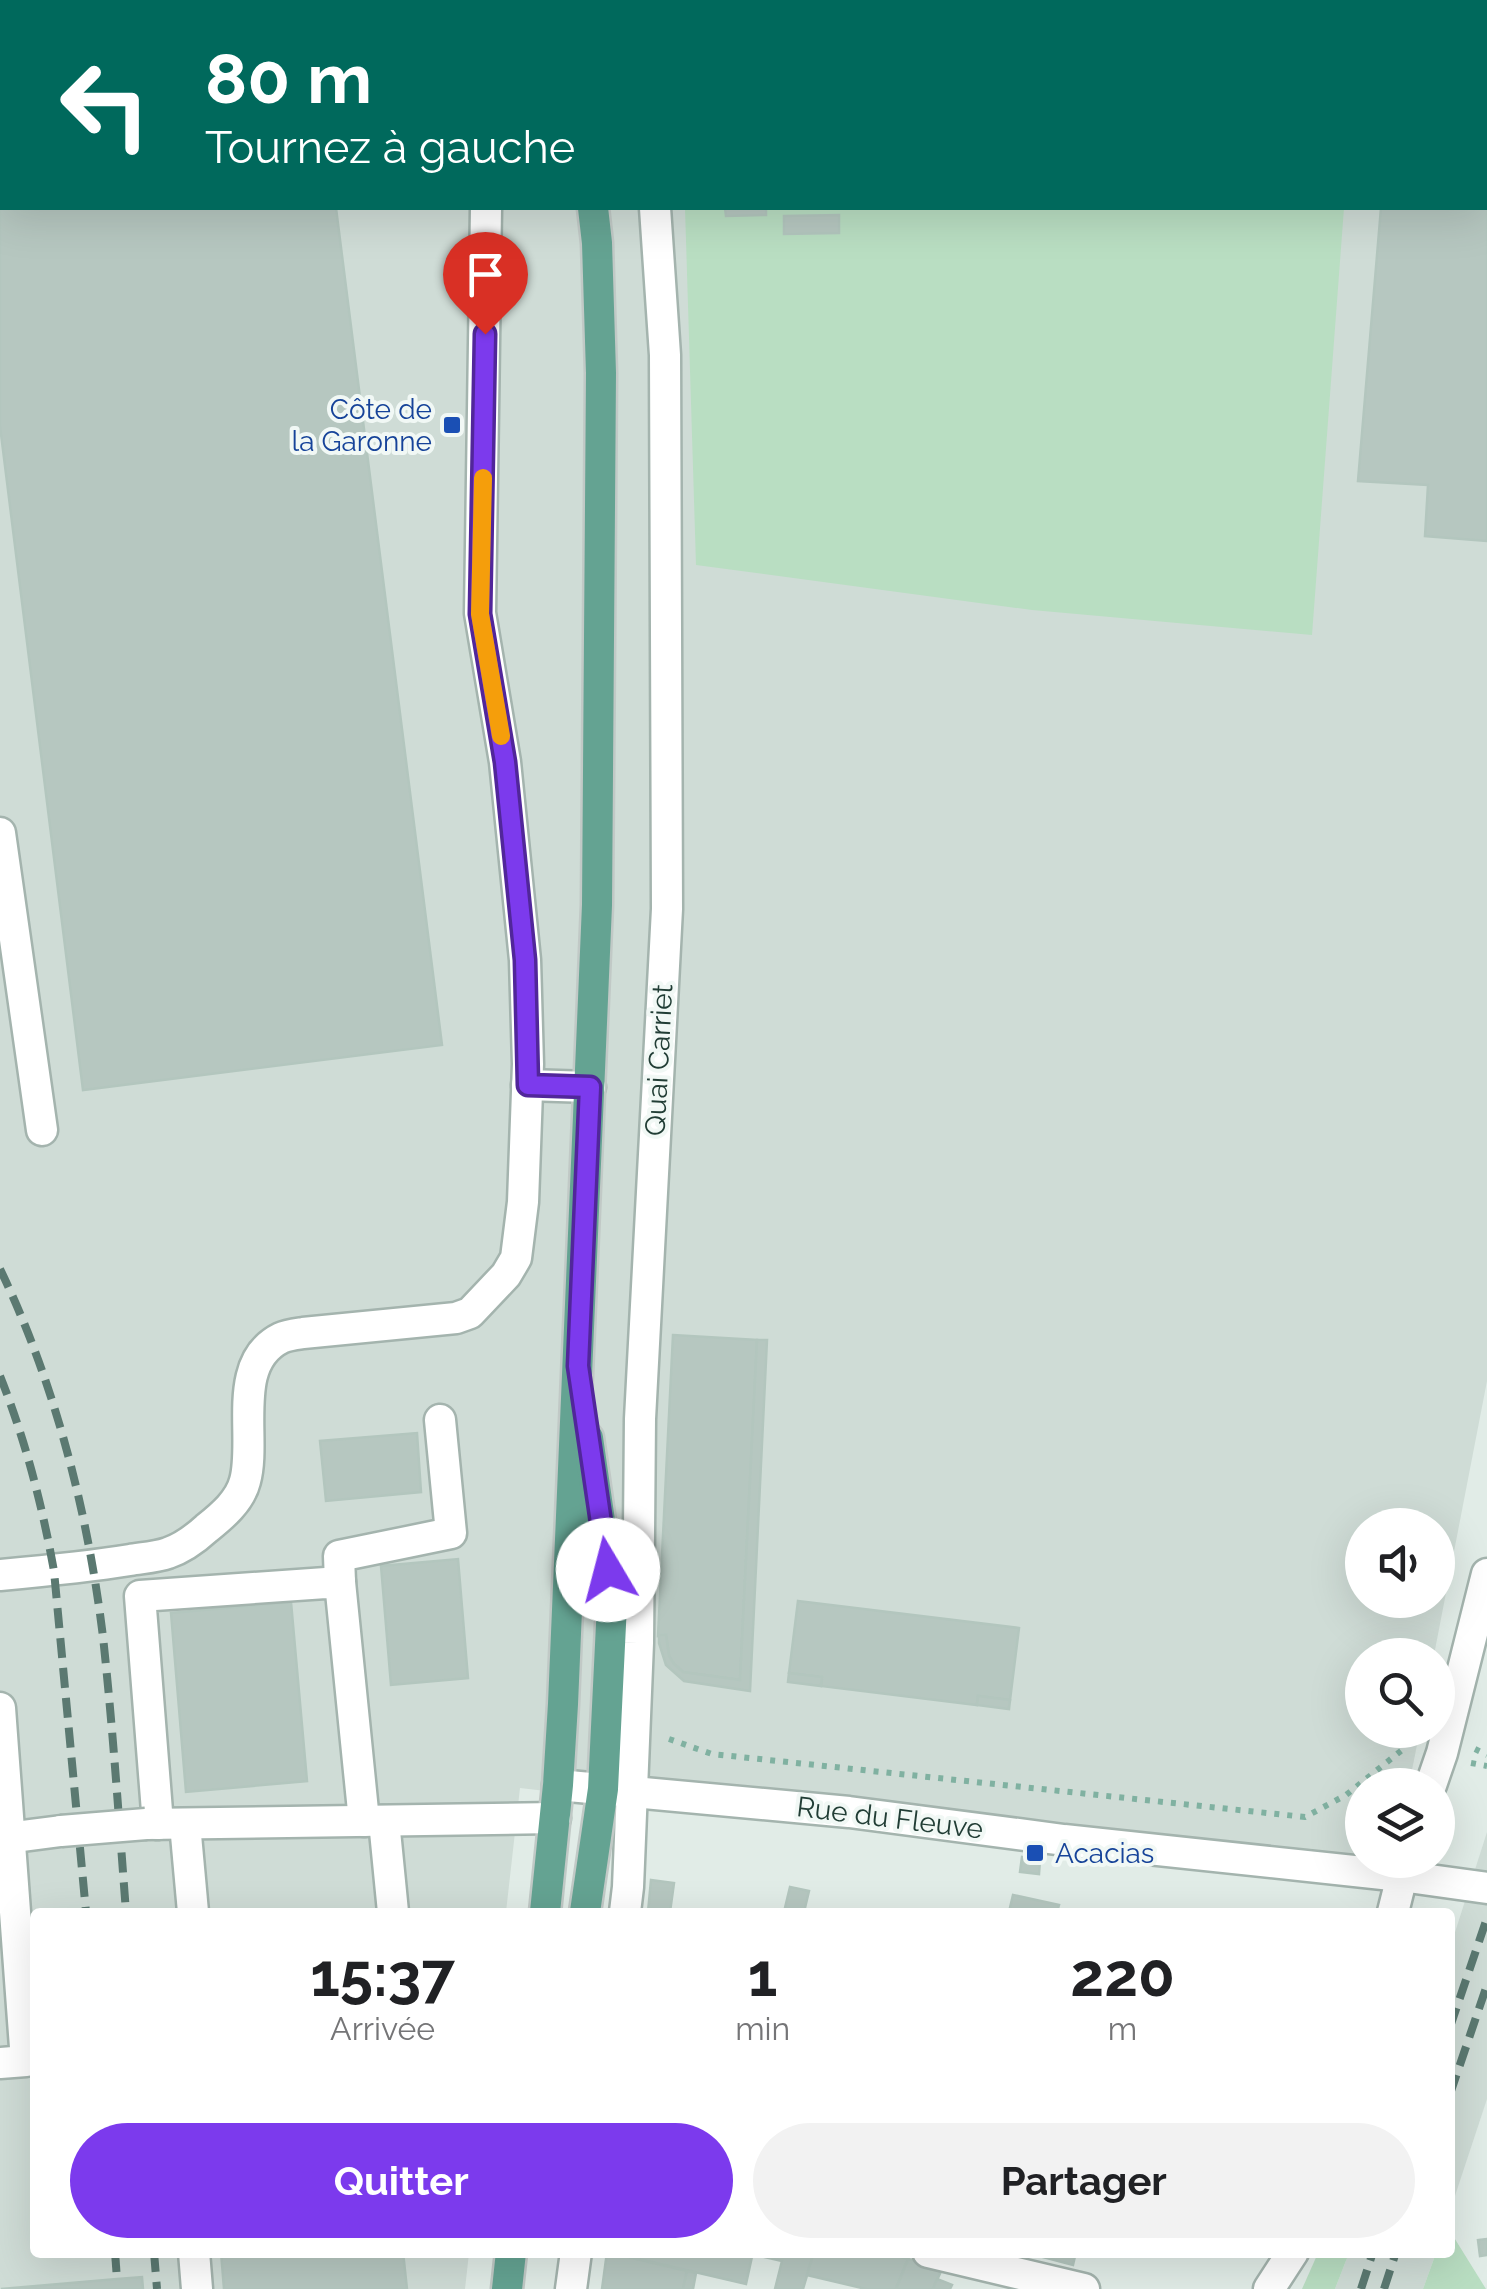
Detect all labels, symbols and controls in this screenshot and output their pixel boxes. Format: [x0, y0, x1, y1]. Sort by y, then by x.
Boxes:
text: 80 m [205, 37, 372, 119]
icon: left [40, 40, 170, 170]
text: Tournez à gauche [205, 121, 575, 174]
pin [443, 232, 528, 335]
icon: arrive [458, 247, 513, 302]
place label: Côte de la Garonne [292, 393, 432, 458]
marker: Côte de la Garonne [441, 414, 463, 436]
street label: Quai Carriet [639, 983, 679, 1137]
map controls [1345, 1508, 1455, 1878]
button: sound [1345, 1508, 1455, 1618]
position arrow [556, 1518, 660, 1622]
button: search [1345, 1638, 1455, 1748]
button: layers [1345, 1768, 1455, 1878]
street label: Rue du Fleuve [795, 1790, 985, 1846]
place label: Acacias [1055, 1837, 1154, 1870]
marker: Acacias [1024, 1842, 1046, 1864]
text: 15:37 [310, 1940, 455, 2010]
text: 1 [748, 1940, 777, 2010]
text: 220 [1070, 1940, 1175, 2010]
text: Arrivée [330, 2010, 435, 2047]
text: min [735, 2010, 790, 2047]
text: m [1108, 2010, 1137, 2047]
button: Quitter [70, 2123, 733, 2238]
button: Partager [753, 2123, 1415, 2238]

